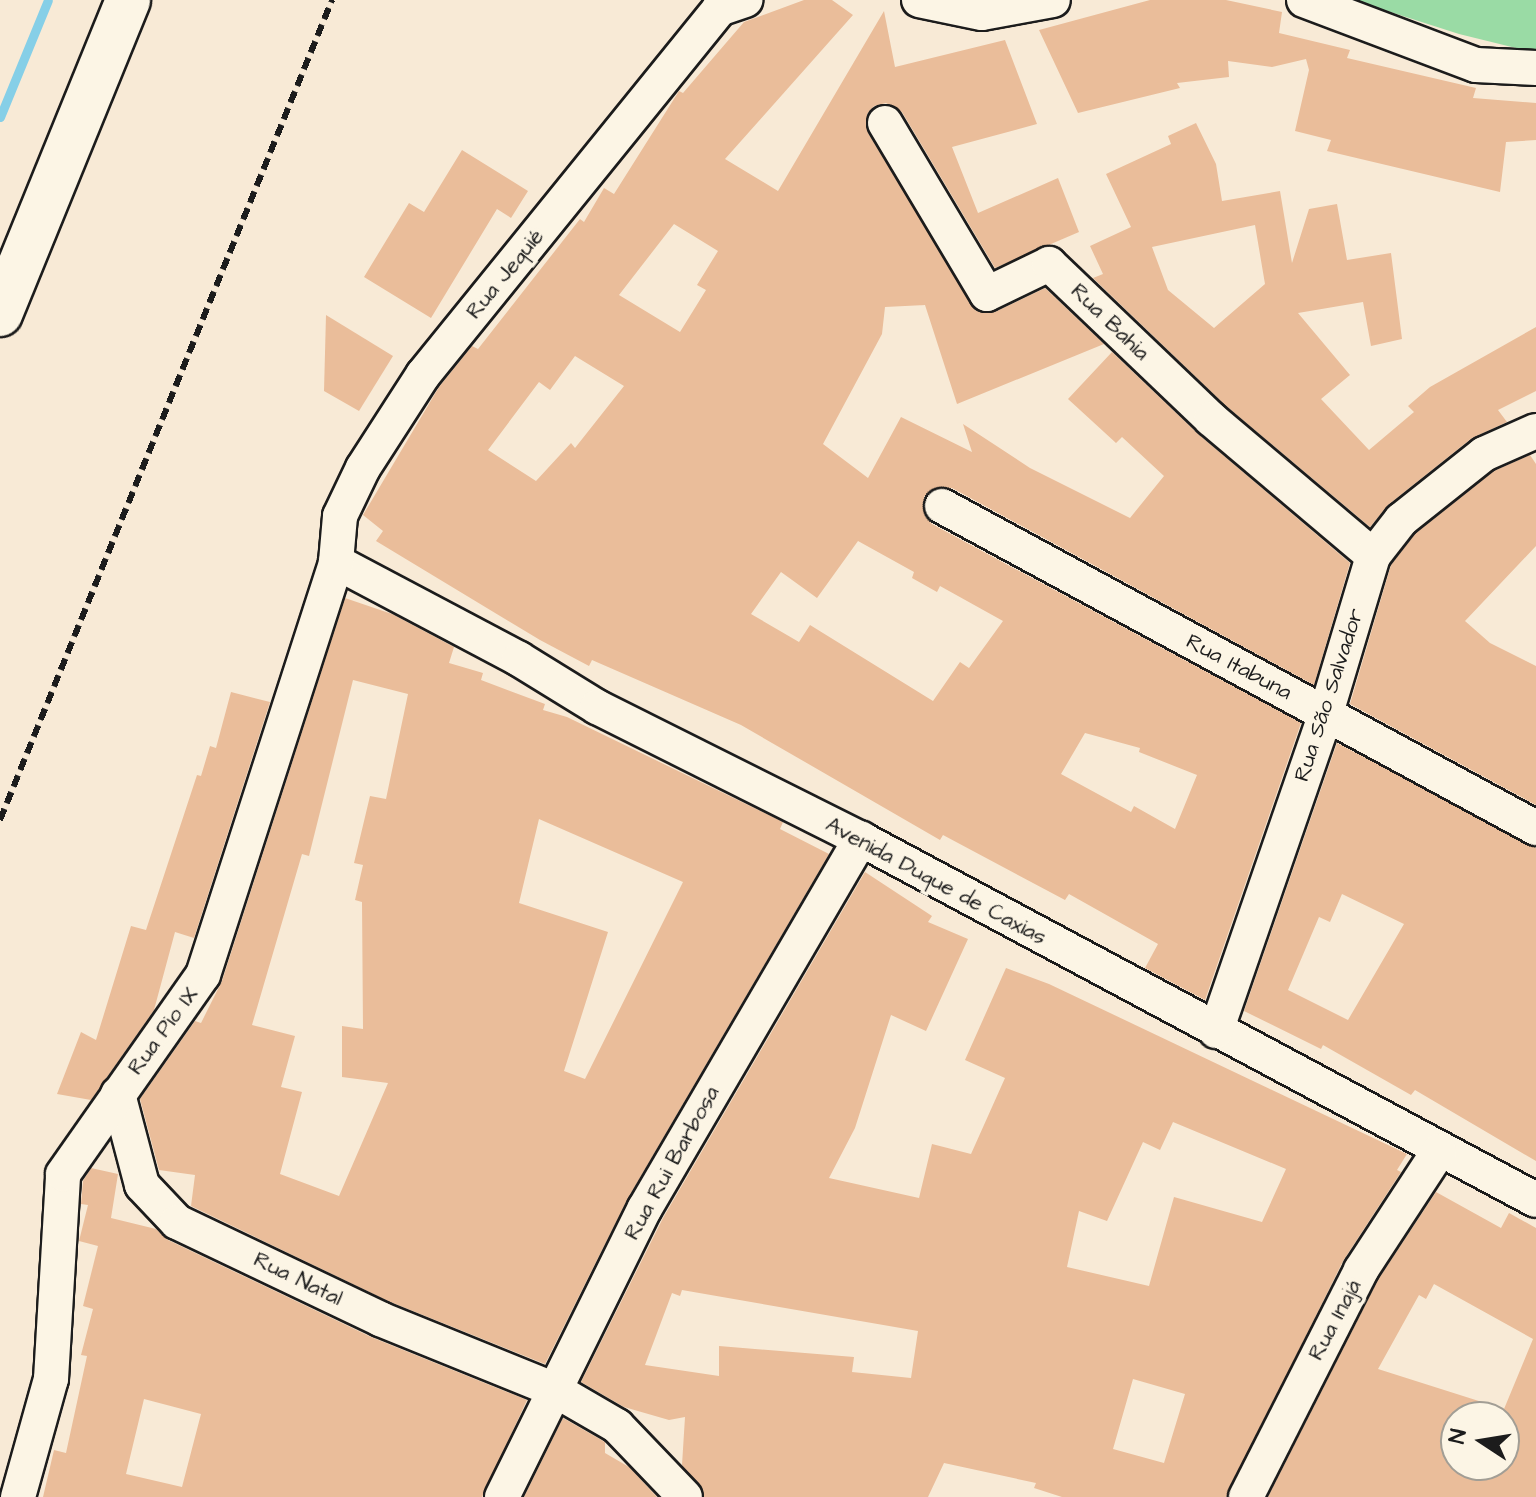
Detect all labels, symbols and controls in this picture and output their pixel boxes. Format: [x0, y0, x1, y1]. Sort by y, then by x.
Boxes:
street label: Rua Jequié [461, 224, 549, 324]
street label: Rua Bahia [1065, 278, 1155, 366]
street label: Rua São Salvador [1289, 605, 1369, 785]
street label: Rua Itabuna [1182, 628, 1296, 706]
street label: Avenida Duque de Caxias [821, 812, 1051, 950]
street label: Rua Pio IX [122, 982, 204, 1080]
street label: Rua Rui Barbosa [619, 1081, 725, 1245]
street label: Rua Natal [249, 1246, 347, 1312]
street label: Rua Inajá [1303, 1275, 1367, 1365]
north arrow [1440, 1401, 1520, 1481]
text: N [1441, 1426, 1475, 1446]

